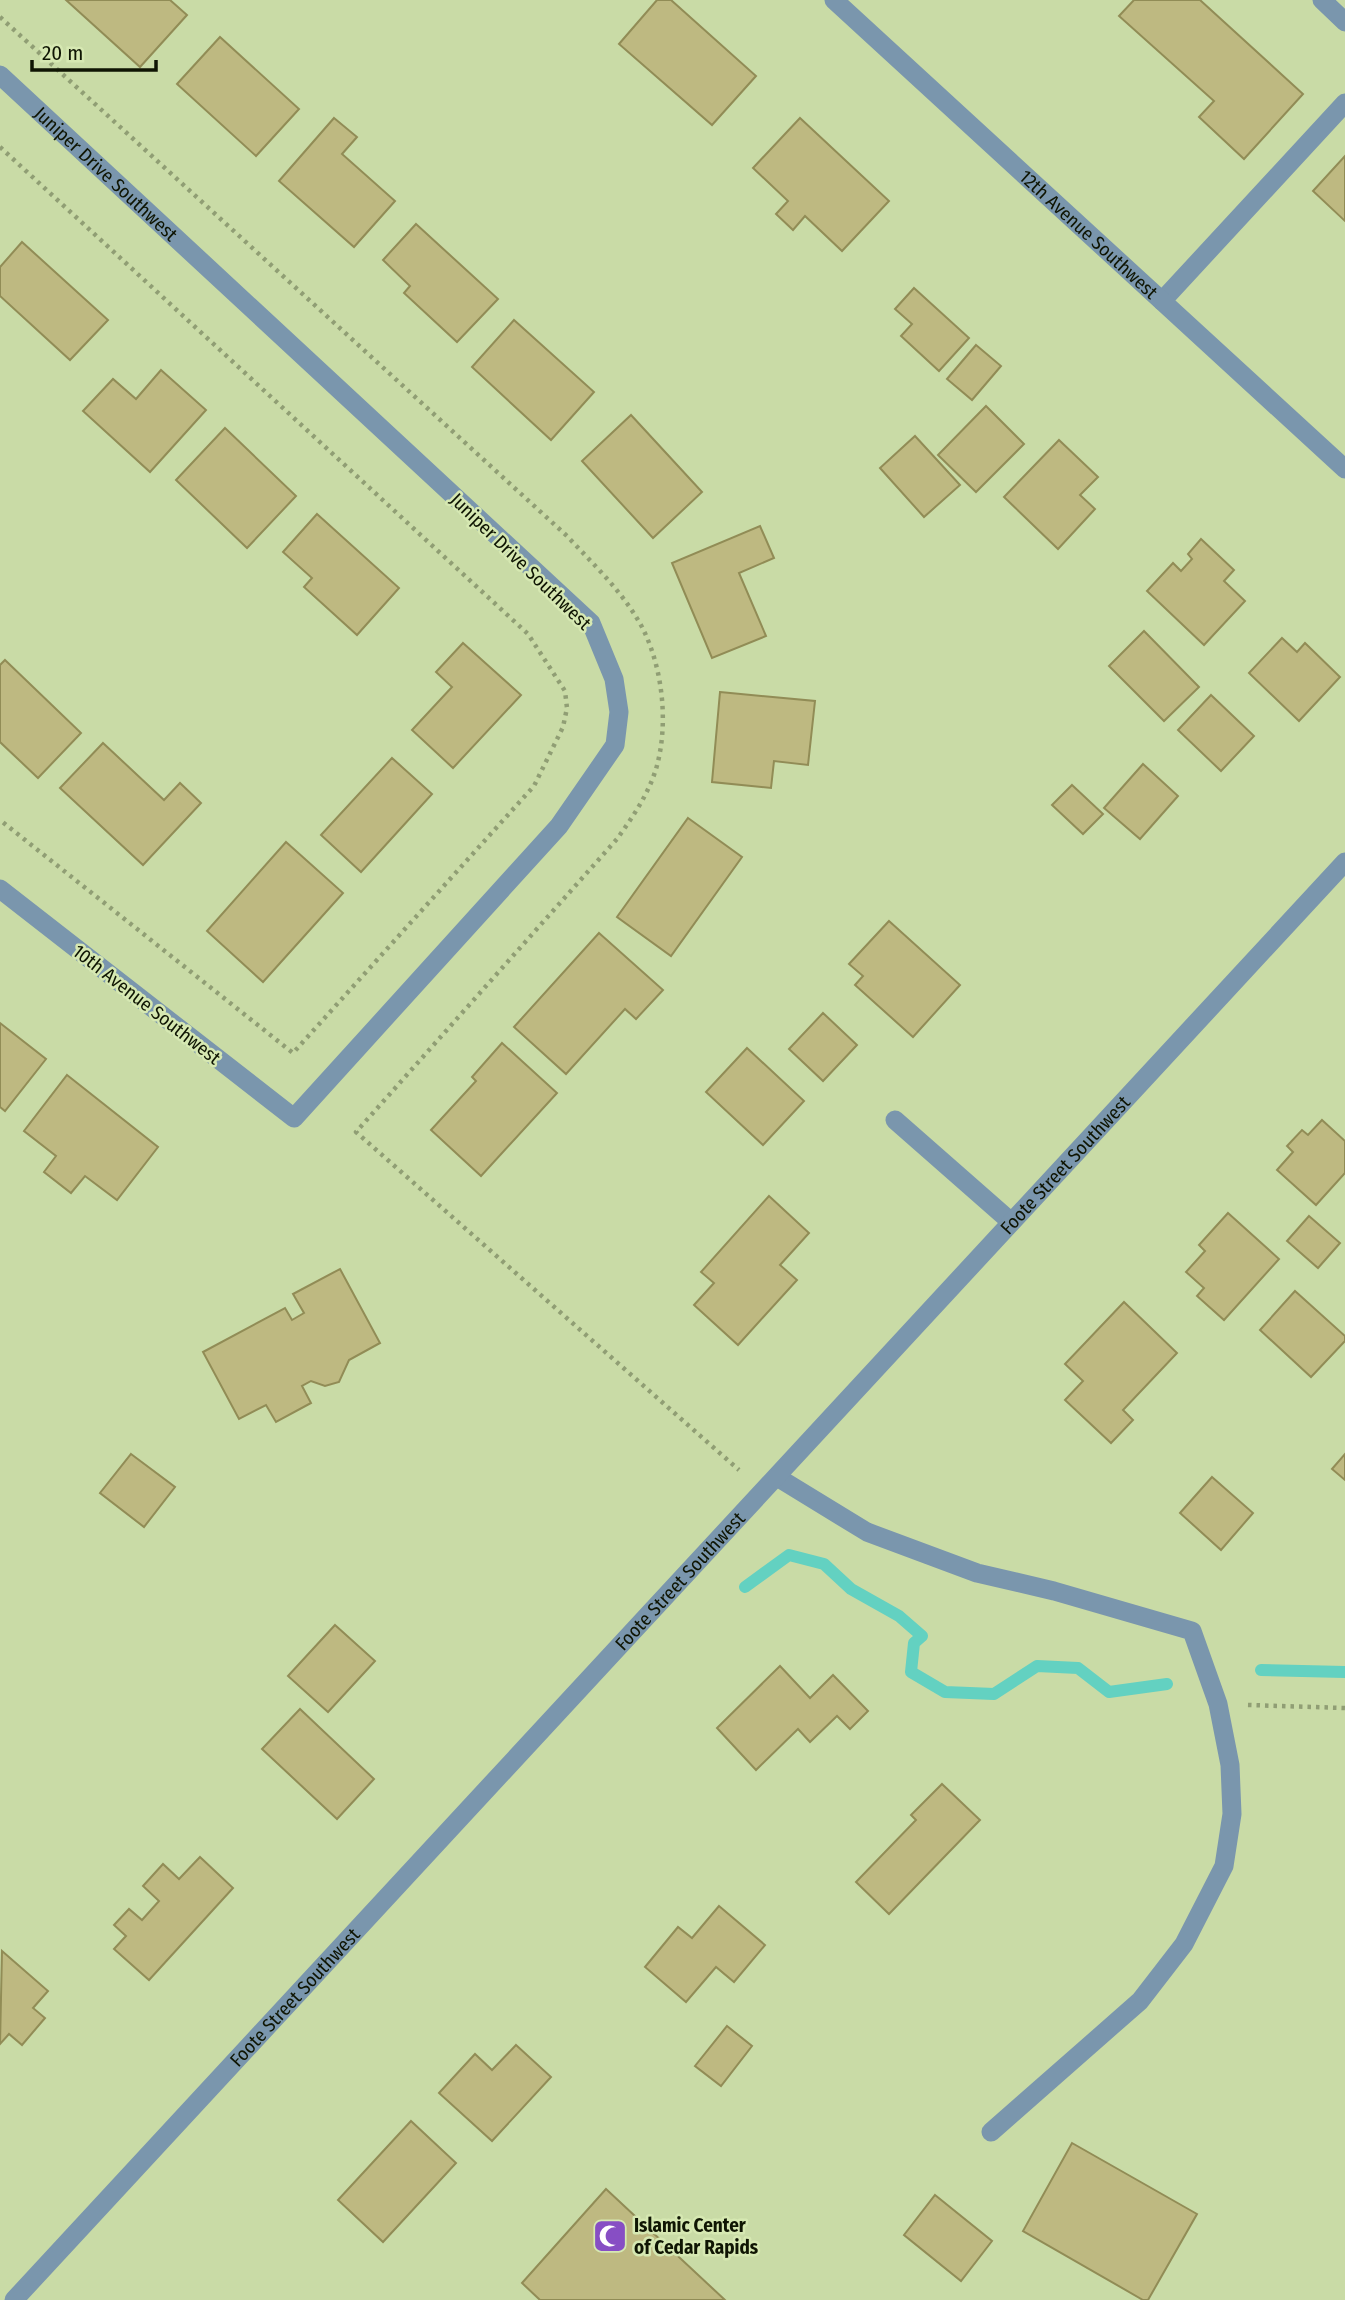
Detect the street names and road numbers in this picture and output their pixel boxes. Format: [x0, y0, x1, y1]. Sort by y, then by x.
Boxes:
street label: Juniper Drive Southwest [30, 102, 183, 247]
street label: 12th Avenue Southwest [1015, 165, 1163, 304]
street label: Juniper Drive Southwest [445, 488, 596, 635]
street label: 10th Avenue Southwest [68, 940, 226, 1070]
street label: Foote Street Southwest [995, 1090, 1135, 1239]
street label: Foote Street Southwest [610, 1507, 750, 1655]
street label: Foote Street Southwest [225, 1923, 365, 2071]

